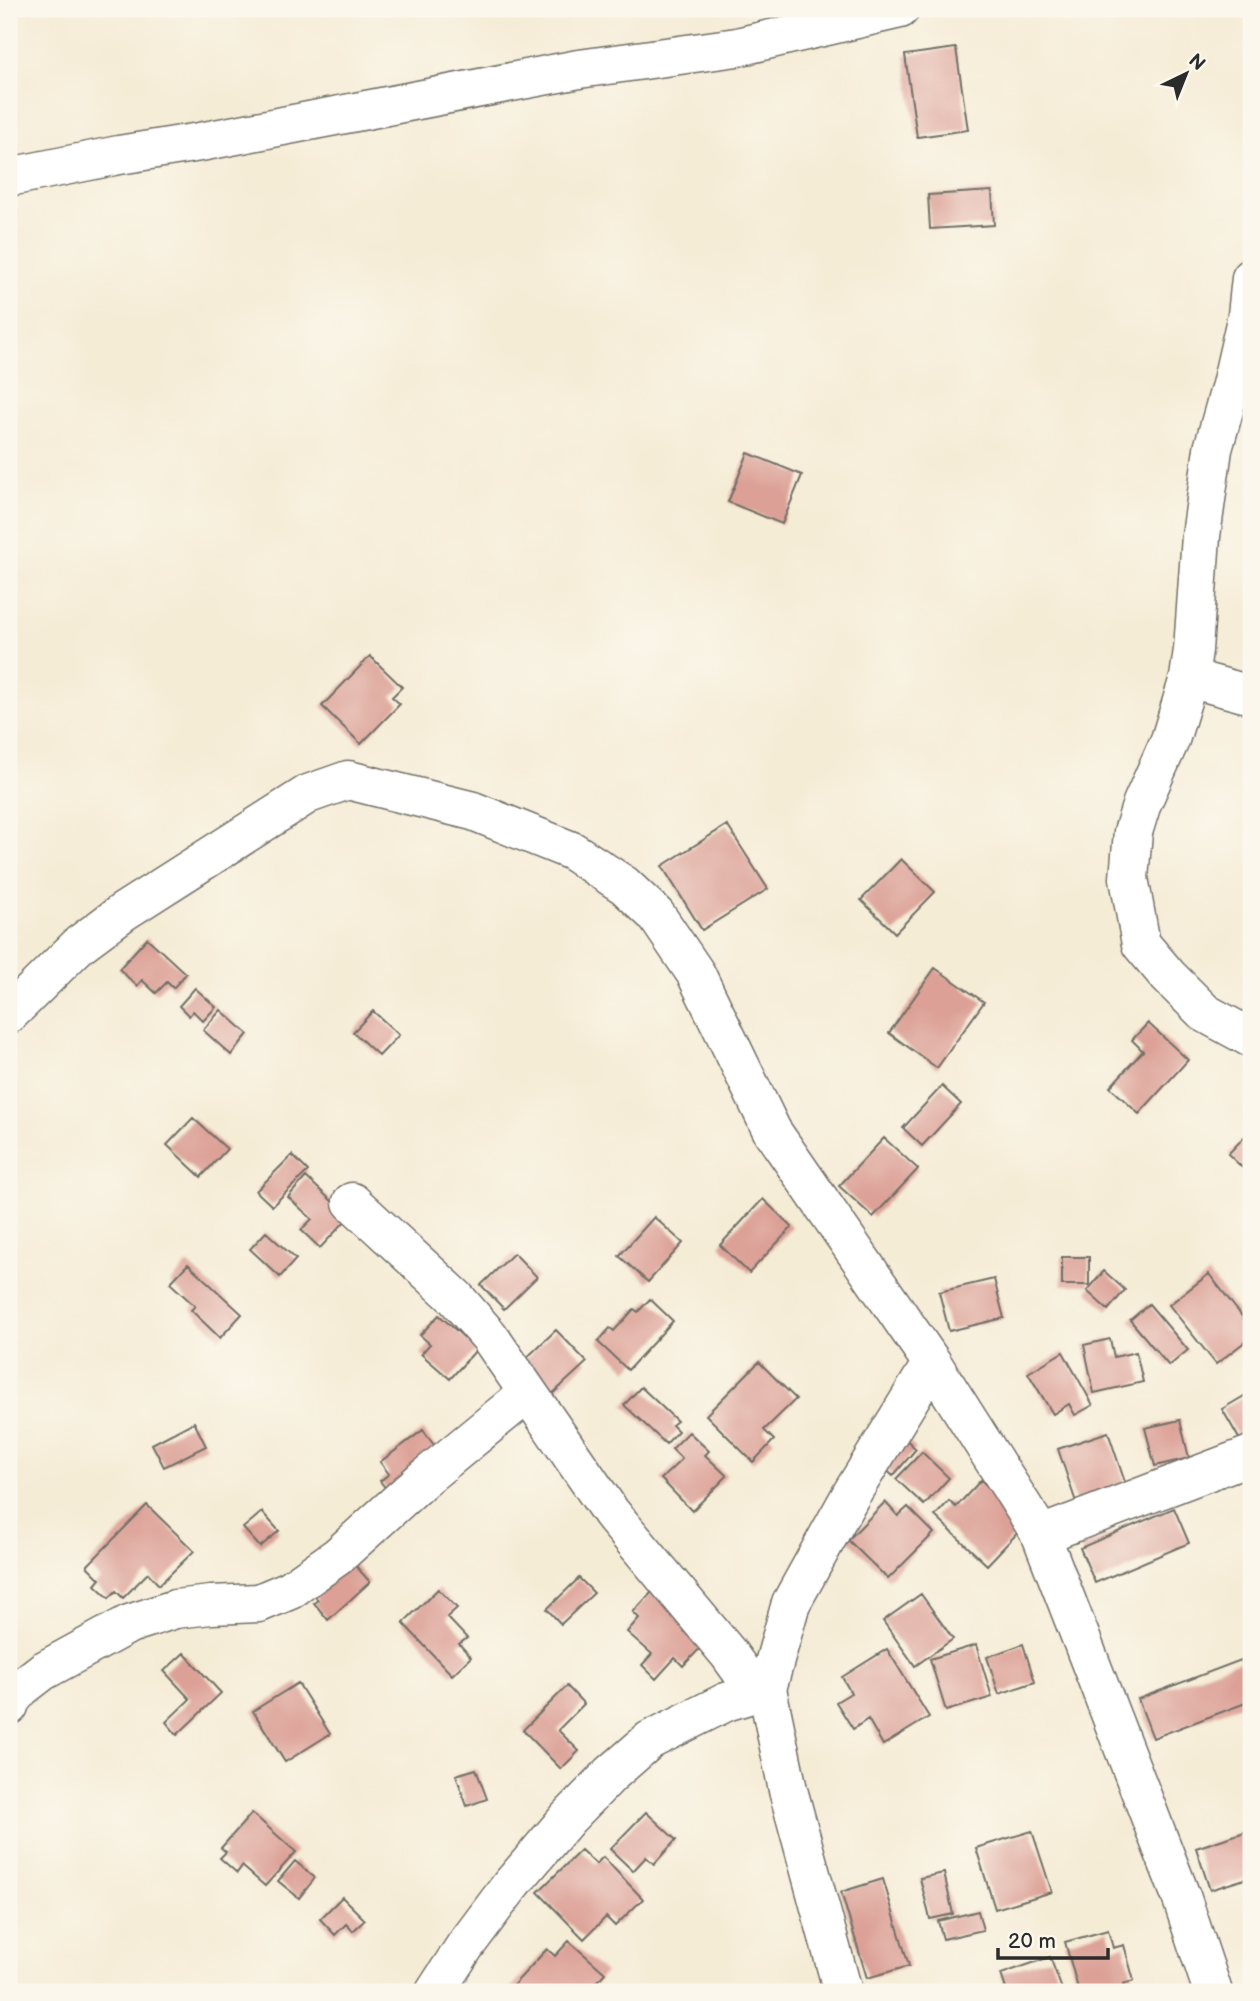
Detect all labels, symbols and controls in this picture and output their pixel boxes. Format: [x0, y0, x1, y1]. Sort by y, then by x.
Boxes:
north arrow [1152, 38, 1222, 108]
text: N [1184, 49, 1210, 76]
scale bar [998, 1917, 1108, 1961]
text: 20 m [1008, 1929, 1056, 1954]

